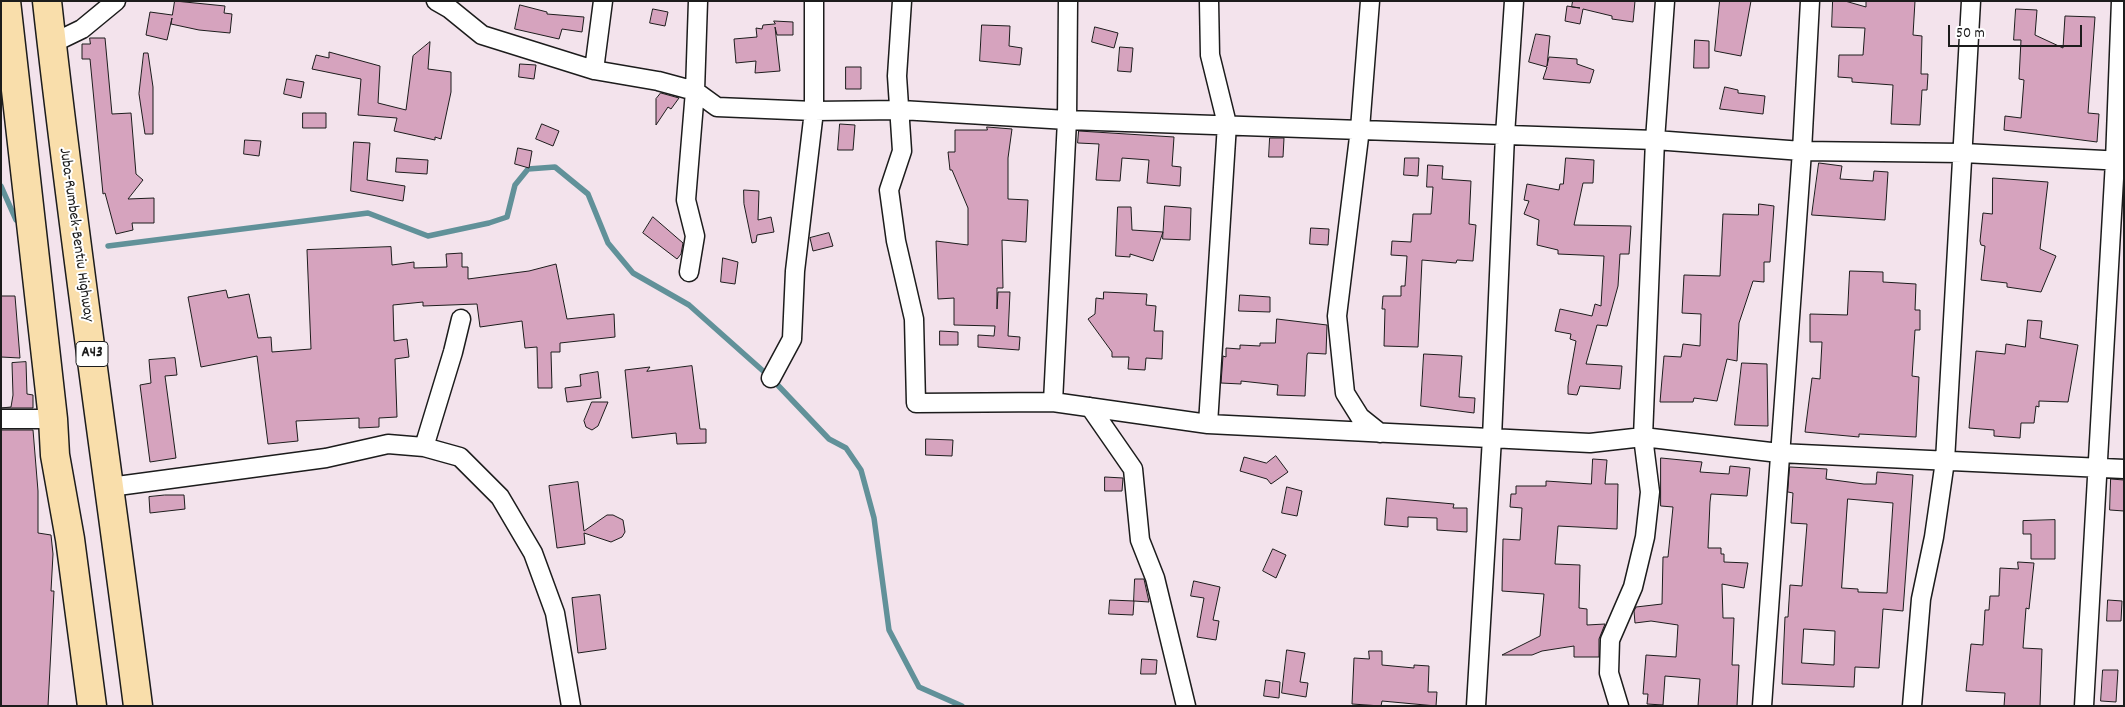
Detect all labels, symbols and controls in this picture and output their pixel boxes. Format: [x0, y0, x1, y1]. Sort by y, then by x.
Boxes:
scale bar [1950, 15, 2084, 47]
text: 50 m [1956, 23, 1985, 45]
street label: Juba-Rumbek-Bentiu Highway [53, 147, 97, 323]
road number: A43 [76, 342, 108, 366]

